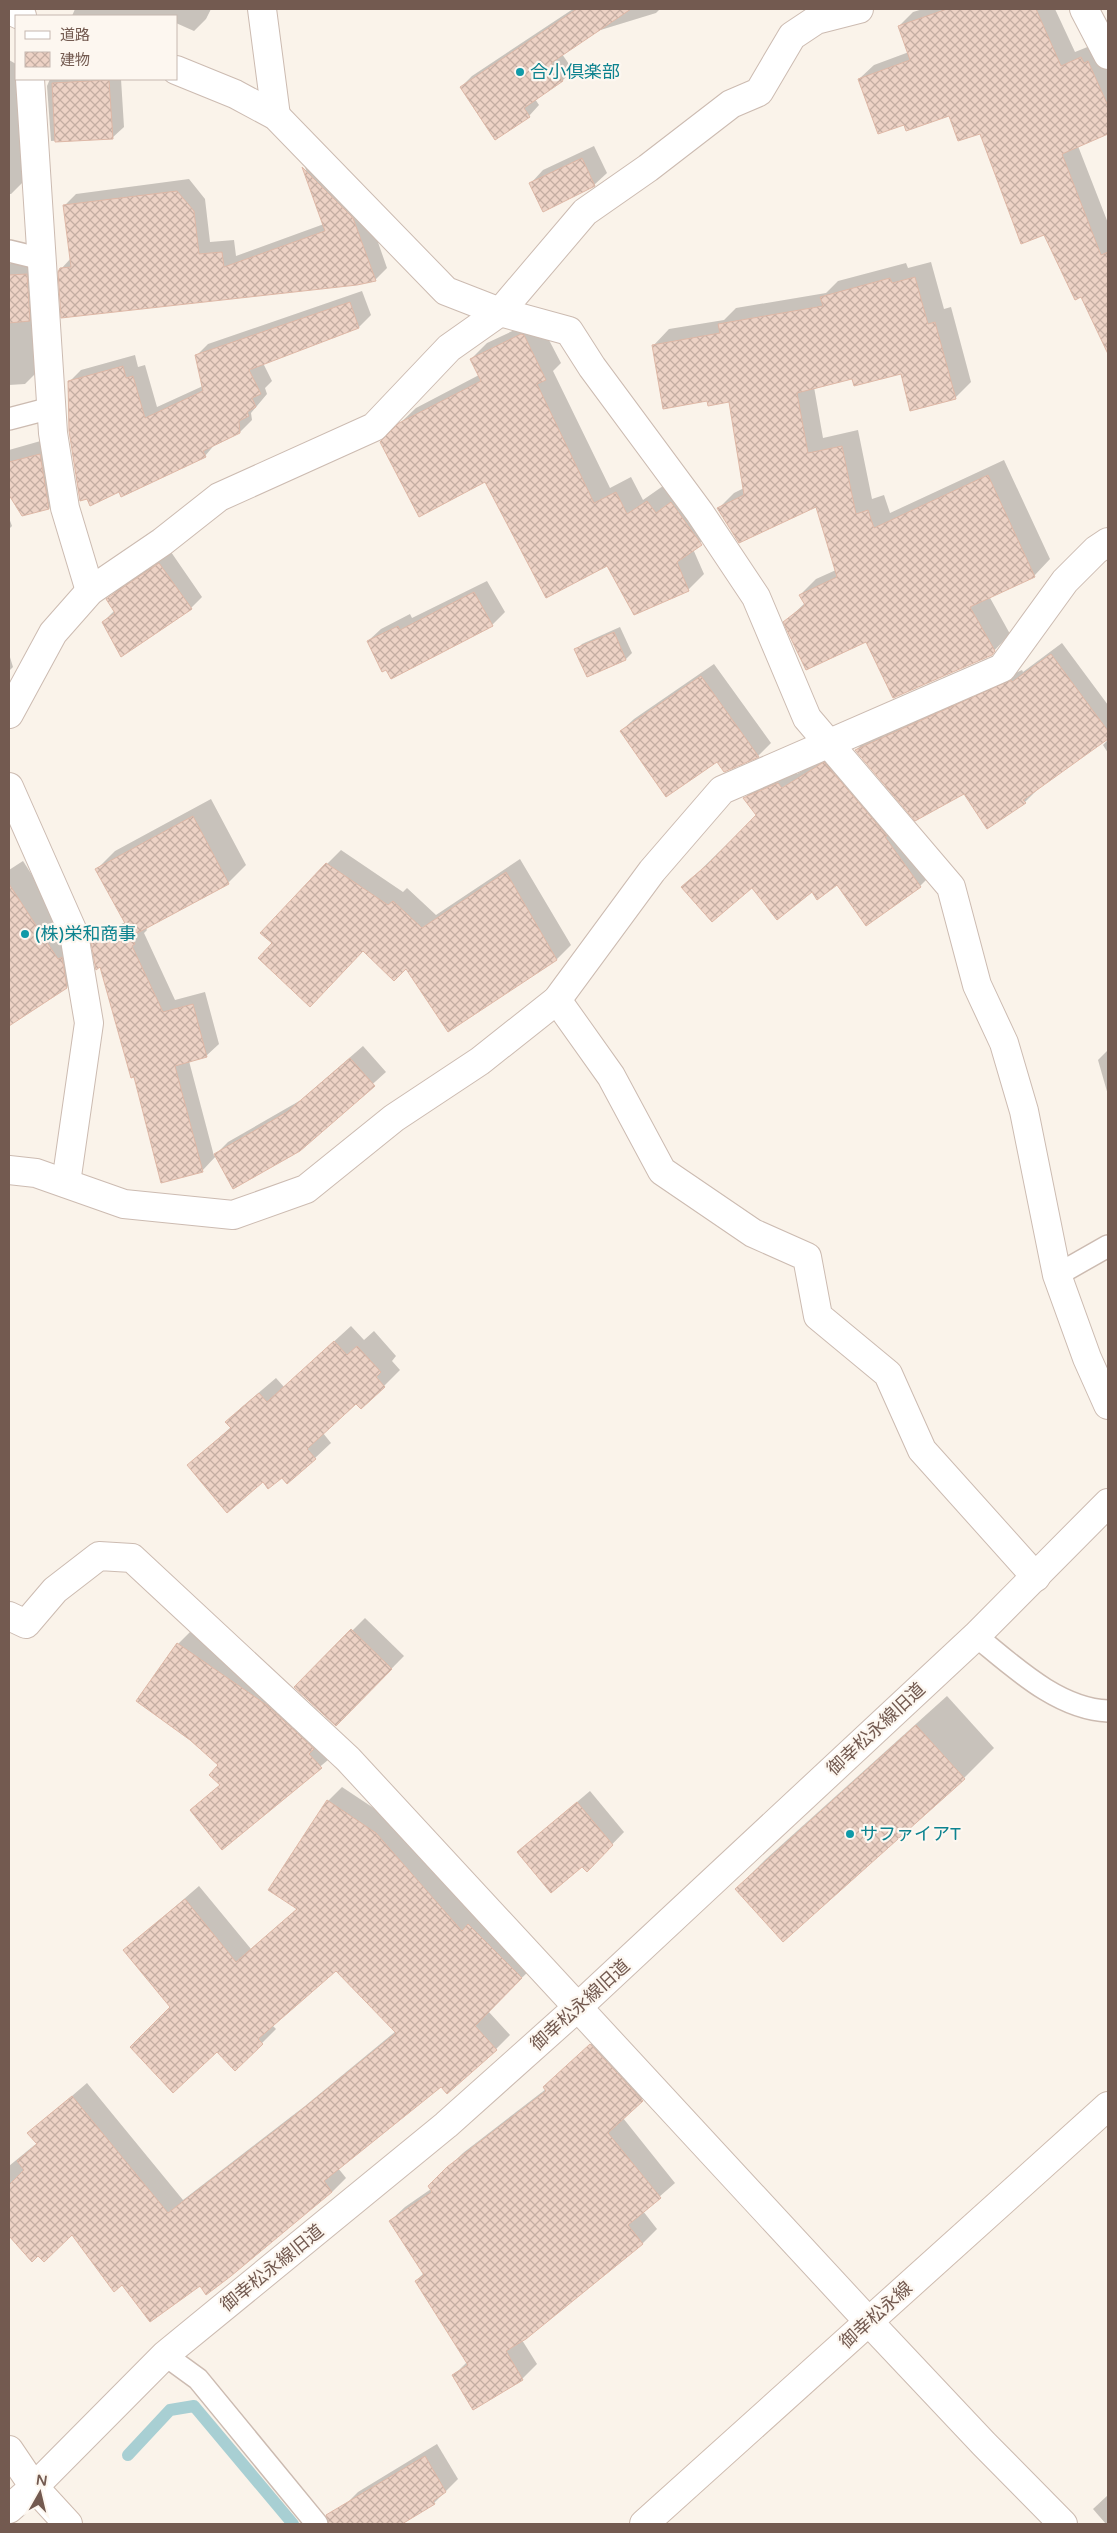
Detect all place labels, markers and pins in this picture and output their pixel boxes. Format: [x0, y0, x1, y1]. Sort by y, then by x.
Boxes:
place label: 合小倶楽部 [530, 61, 620, 83]
marker: 合小倶楽部 [514, 66, 526, 78]
place label: (株)栄和商事 [35, 923, 136, 945]
marker: (株)栄和商事 [19, 928, 31, 940]
place label: サファイアT [860, 1823, 961, 1845]
marker: サファイアT [844, 1828, 856, 1840]

